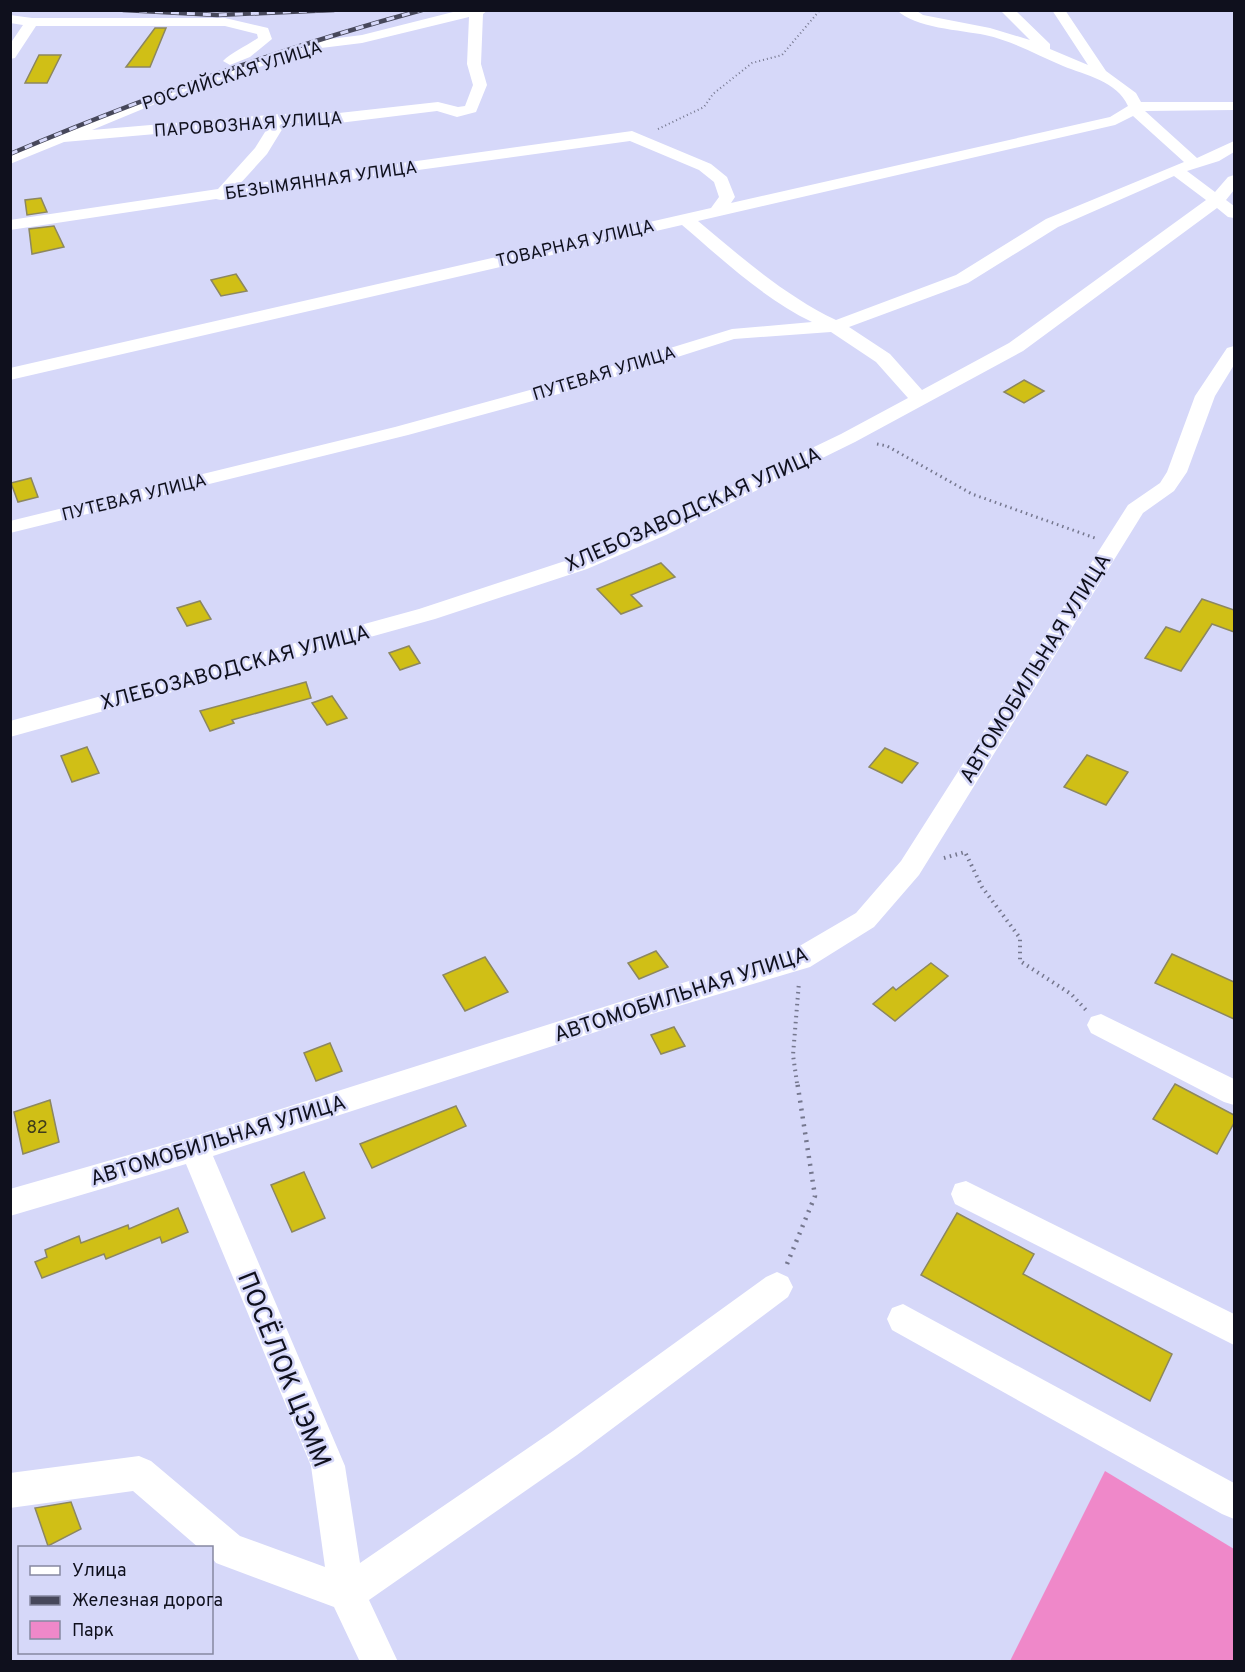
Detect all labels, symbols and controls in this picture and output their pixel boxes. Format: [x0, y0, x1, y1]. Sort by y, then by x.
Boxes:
street label: РОССИЙСКАЯ УЛИЦА [139, 35, 325, 116]
street label: ПАРОВОЗНАЯ УЛИЦА [153, 107, 343, 144]
street label: БЕЗЫМЯННАЯ УЛИЦА [224, 157, 419, 206]
street label: ТОВАРНАЯ УЛИЦА [494, 215, 657, 274]
street label: ПУТЕВАЯ УЛИЦА [530, 342, 679, 407]
street label: ХЛЕБОЗАВОДСКАЯ УЛИЦА [561, 442, 826, 579]
street label: ПУТЕВАЯ УЛИЦА [60, 469, 209, 528]
street label: АВТОМОБИЛЬНАЯ УЛИЦА [954, 549, 1118, 789]
street label: ХЛЕБОЗАВОДСКАЯ УЛИЦА [98, 619, 373, 717]
street label: АВТОМОБИЛЬНАЯ УЛИЦА [551, 941, 812, 1049]
street label: АВТОМОБИЛЬНАЯ УЛИЦА [87, 1090, 350, 1193]
house number: 82 [26, 1117, 48, 1140]
street label: ПОСЁЛОК ЦЭММ [228, 1267, 338, 1473]
legend [18, 1546, 213, 1654]
text: Улица [72, 1560, 126, 1583]
text: Железная дорога [72, 1590, 223, 1613]
text: Парк [72, 1620, 114, 1643]

